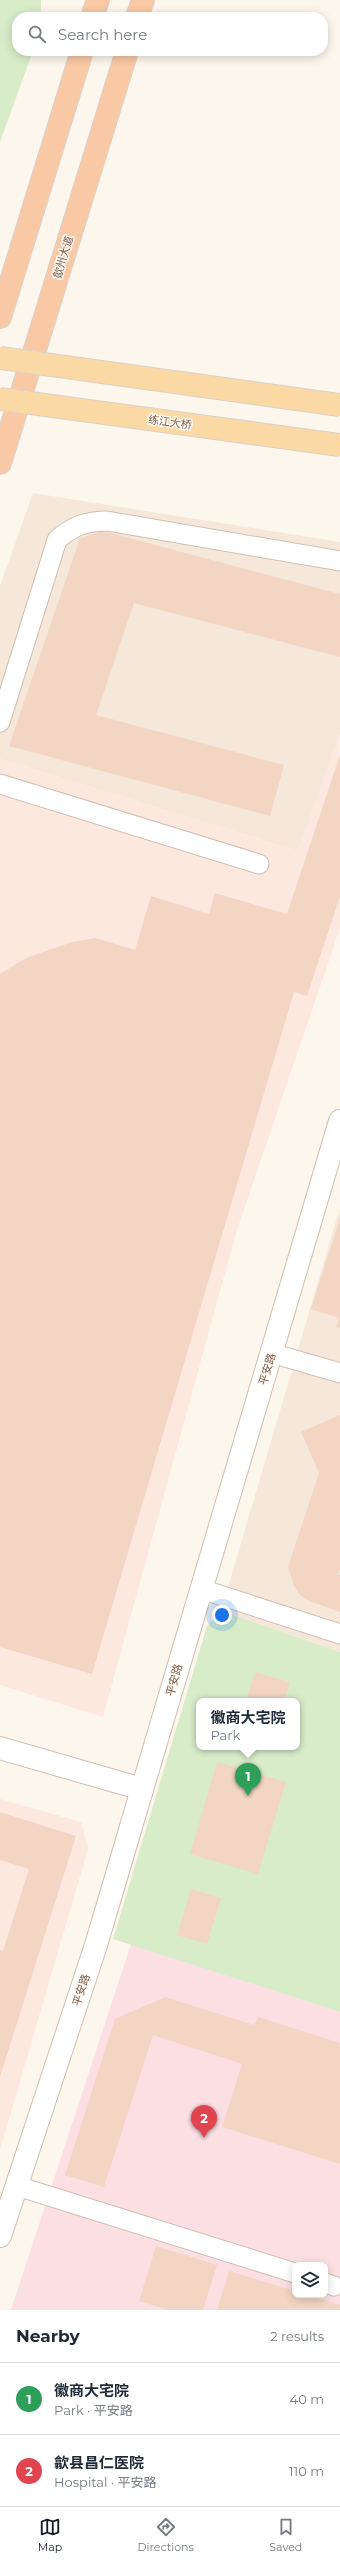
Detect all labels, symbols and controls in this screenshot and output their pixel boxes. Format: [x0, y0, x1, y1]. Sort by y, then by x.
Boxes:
search box [12, 12, 328, 56]
icon: search [26, 23, 48, 45]
text: Search here [58, 25, 147, 44]
street label: 歙州大道 [50, 234, 76, 280]
street label: 练江大桥 [147, 412, 193, 432]
street label: 平安路 [255, 1351, 279, 1387]
your location [212, 1605, 232, 1625]
street label: 平安路 [163, 1662, 185, 1698]
popup [196, 1698, 300, 1750]
text: 徽商大宅院 [210, 1708, 286, 1727]
text: Park [210, 1727, 240, 1743]
pin: 1 [235, 1763, 261, 1796]
street label: 平安路 [69, 1972, 93, 2008]
pin: 2 [191, 2105, 217, 2138]
map controls [292, 2262, 328, 2298]
button: layers [292, 2262, 328, 2298]
text: Nearby [16, 2326, 80, 2346]
text: 2 results [270, 2328, 324, 2344]
text: 徽商大宅院 [54, 2381, 129, 2400]
text: 1 [26, 2391, 32, 2407]
text: 40 m [290, 2391, 324, 2407]
text: Park · 平安路 [54, 2402, 133, 2418]
text: 歙县昌仁医院 [54, 2453, 144, 2472]
text: 2 [25, 2463, 33, 2479]
text: 110 m [289, 2463, 324, 2479]
text: Hospital · 平安路 [54, 2474, 157, 2490]
tab: Map [38, 2516, 62, 2554]
tab: Directions [138, 2516, 194, 2554]
tab: Saved [269, 2516, 302, 2554]

